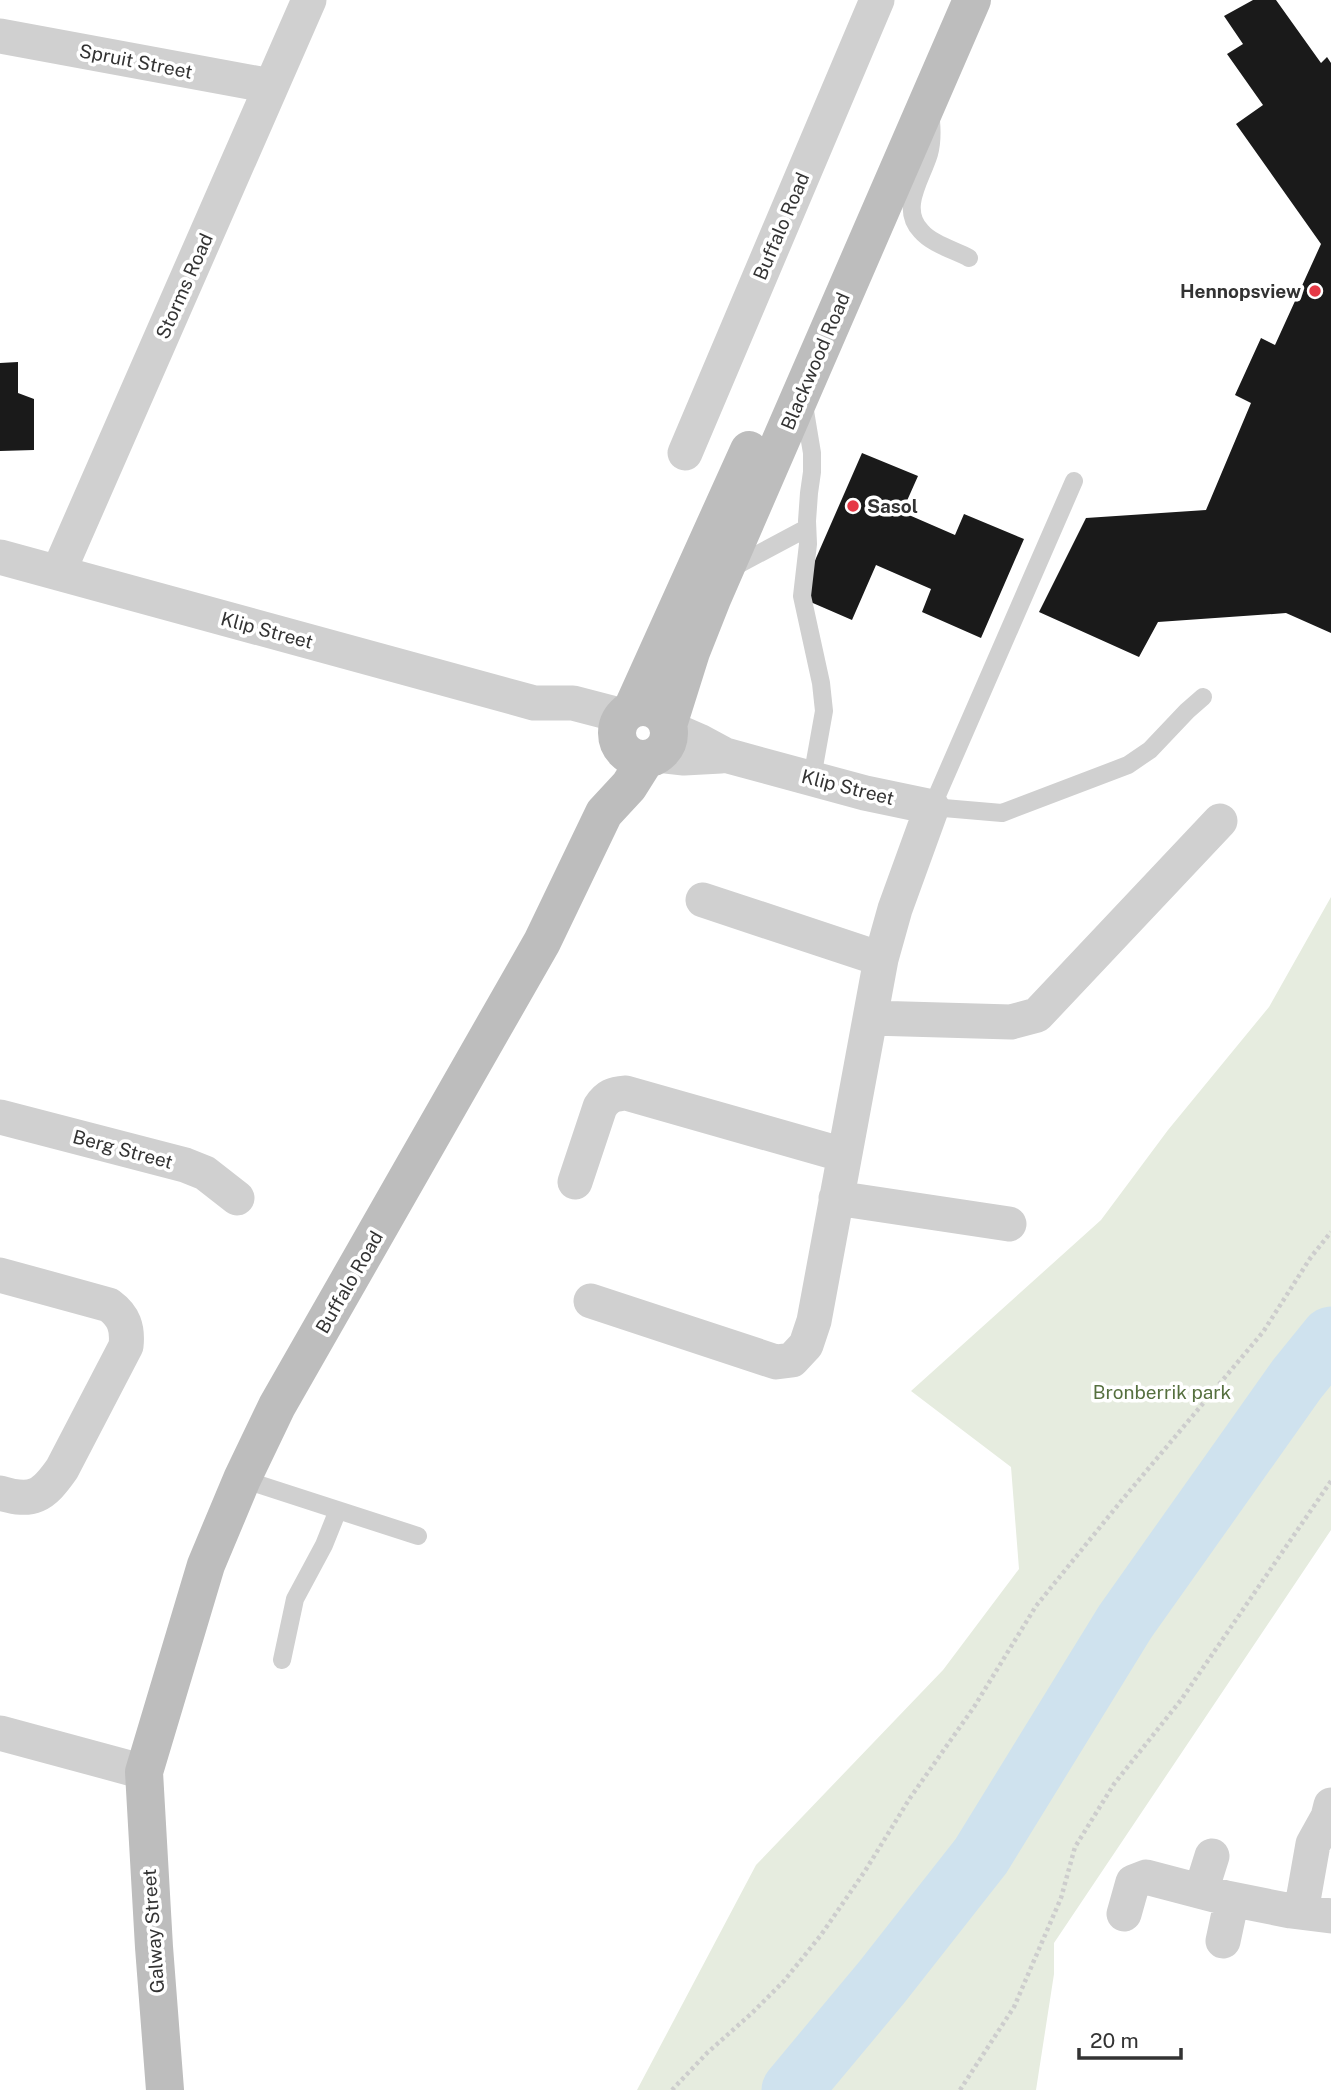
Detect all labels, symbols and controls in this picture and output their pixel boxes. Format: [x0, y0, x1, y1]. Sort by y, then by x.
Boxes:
street label: Spruit Street [78, 39, 194, 83]
street label: Buffalo Road [749, 169, 813, 283]
street label: Storms Road [151, 230, 217, 342]
place label: Hennopsview [1180, 280, 1301, 302]
marker: Hennopsview [1307, 283, 1323, 299]
street label: Blackwood Road [776, 289, 854, 433]
place label: Sasol [867, 495, 918, 517]
marker: Sasol [845, 498, 861, 514]
street label: Klip Street [218, 607, 316, 653]
street label: Klip Street [799, 765, 897, 809]
street label: Berg Street [71, 1125, 175, 1173]
street label: Buffalo Road [311, 1227, 387, 1337]
park label: Bronberrik park [1093, 1381, 1232, 1403]
street label: Galway Street [138, 1868, 168, 1994]
scale bar [1079, 2016, 1180, 2060]
text: 20 m [1090, 2028, 1139, 2053]

